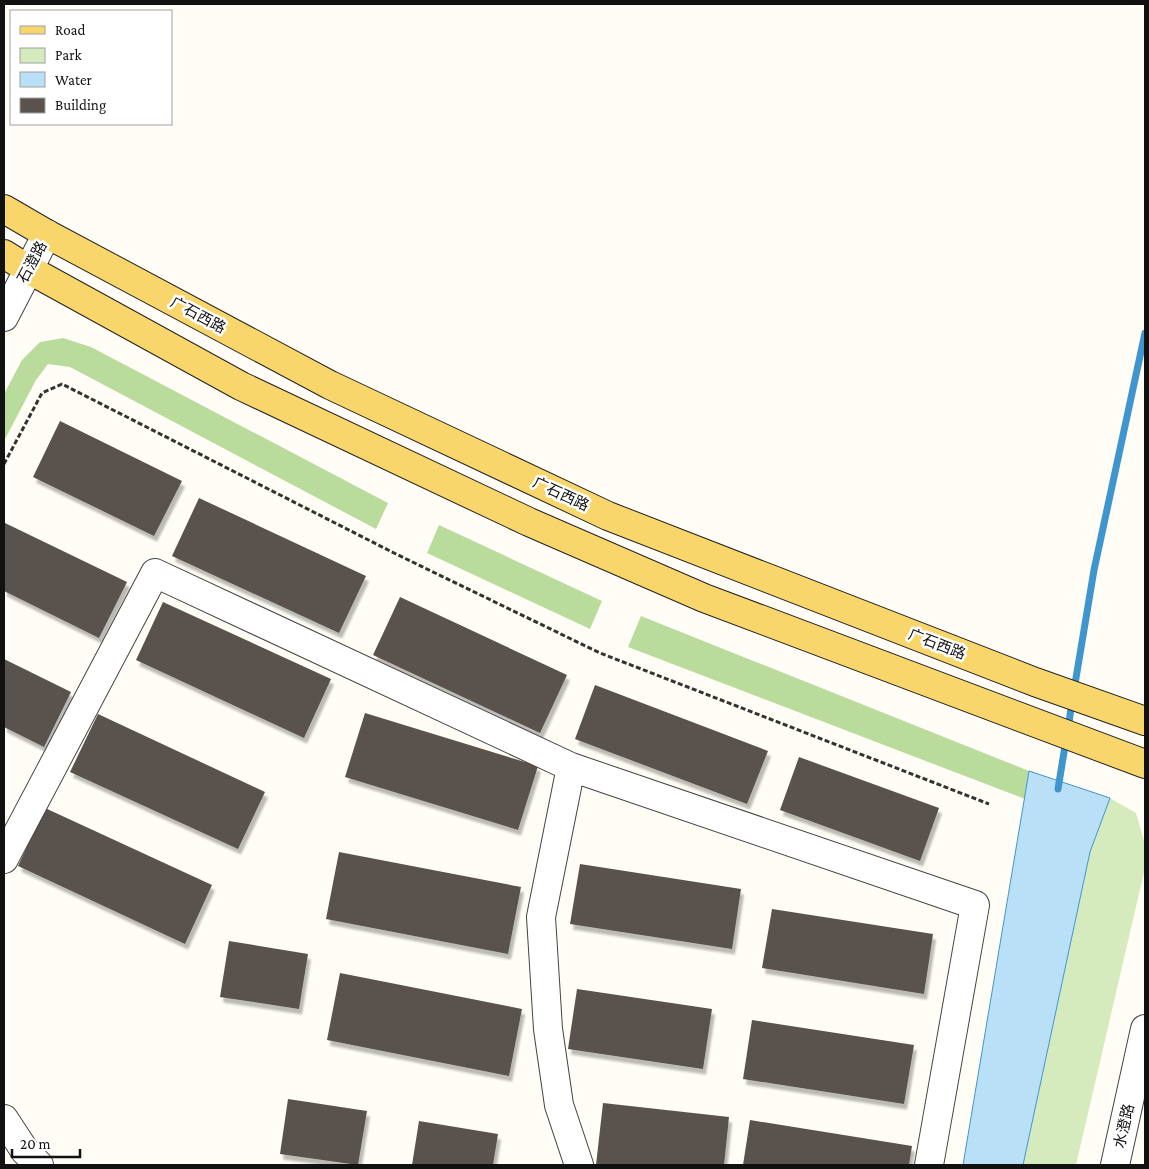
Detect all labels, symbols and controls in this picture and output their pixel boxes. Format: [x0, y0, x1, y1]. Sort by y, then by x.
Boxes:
legend [10, 10, 172, 125]
text: Road [55, 22, 86, 38]
text: Park [55, 47, 82, 63]
text: Water [55, 72, 92, 88]
text: Building [55, 97, 106, 114]
street label: 石澄路 [14, 238, 50, 286]
street label: 广石西路 [168, 294, 228, 336]
street label: 广石西路 [530, 474, 592, 514]
street label: 广石西路 [906, 626, 968, 662]
street label: 水澄路 [1111, 1102, 1137, 1150]
scale bar [12, 1126, 80, 1158]
text: 20 m [20, 1136, 51, 1152]

